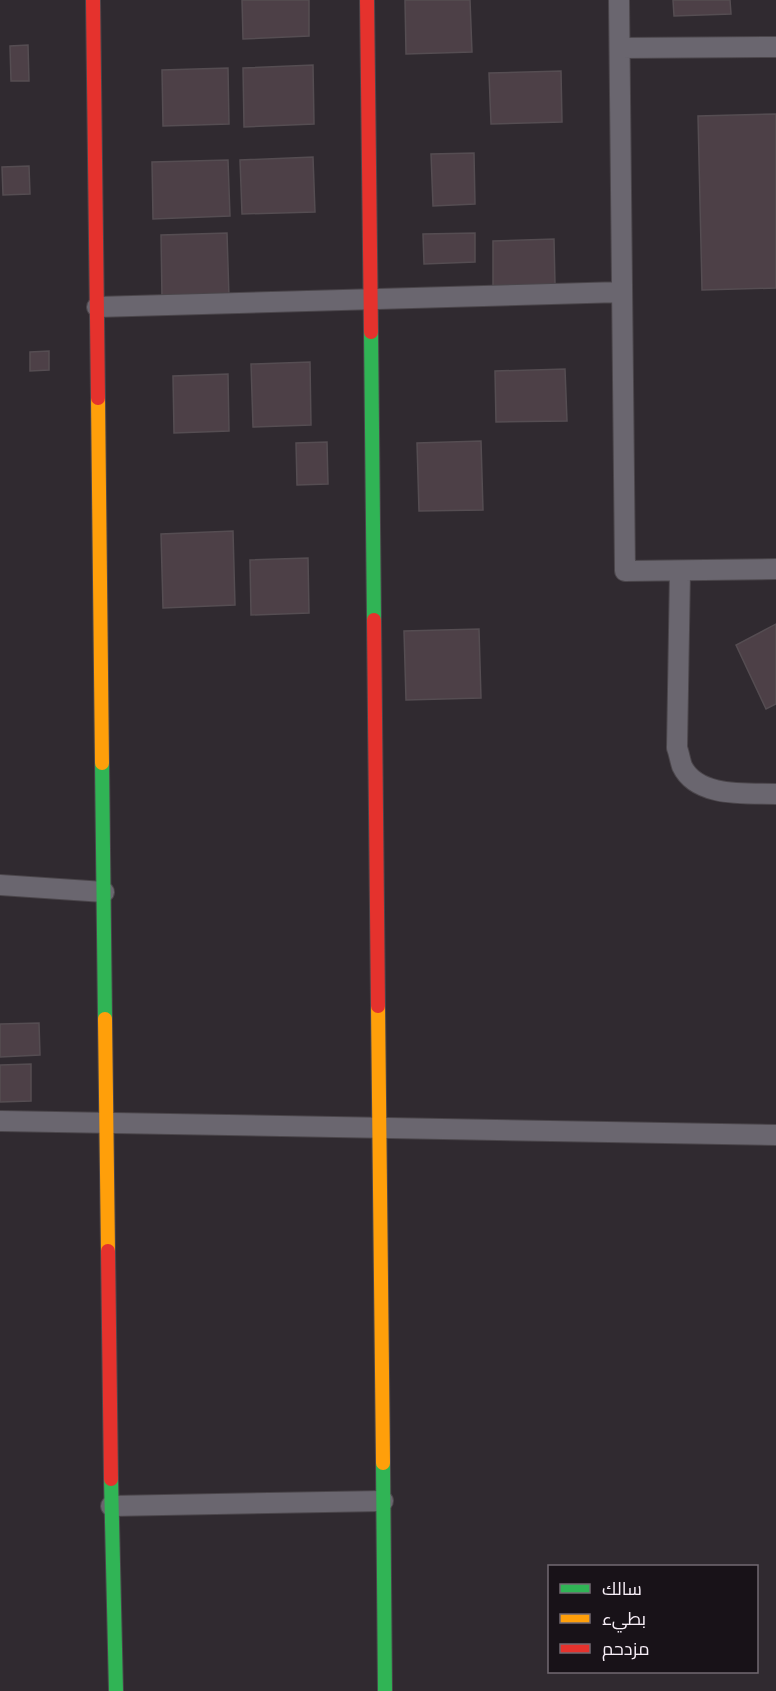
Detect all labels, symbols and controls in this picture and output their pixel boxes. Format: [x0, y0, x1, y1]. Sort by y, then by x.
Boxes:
legend [548, 1565, 758, 1673]
text: سالك [602, 1581, 642, 1599]
text: بطيء [602, 1611, 646, 1633]
text: مزدحم [602, 1641, 650, 1661]

